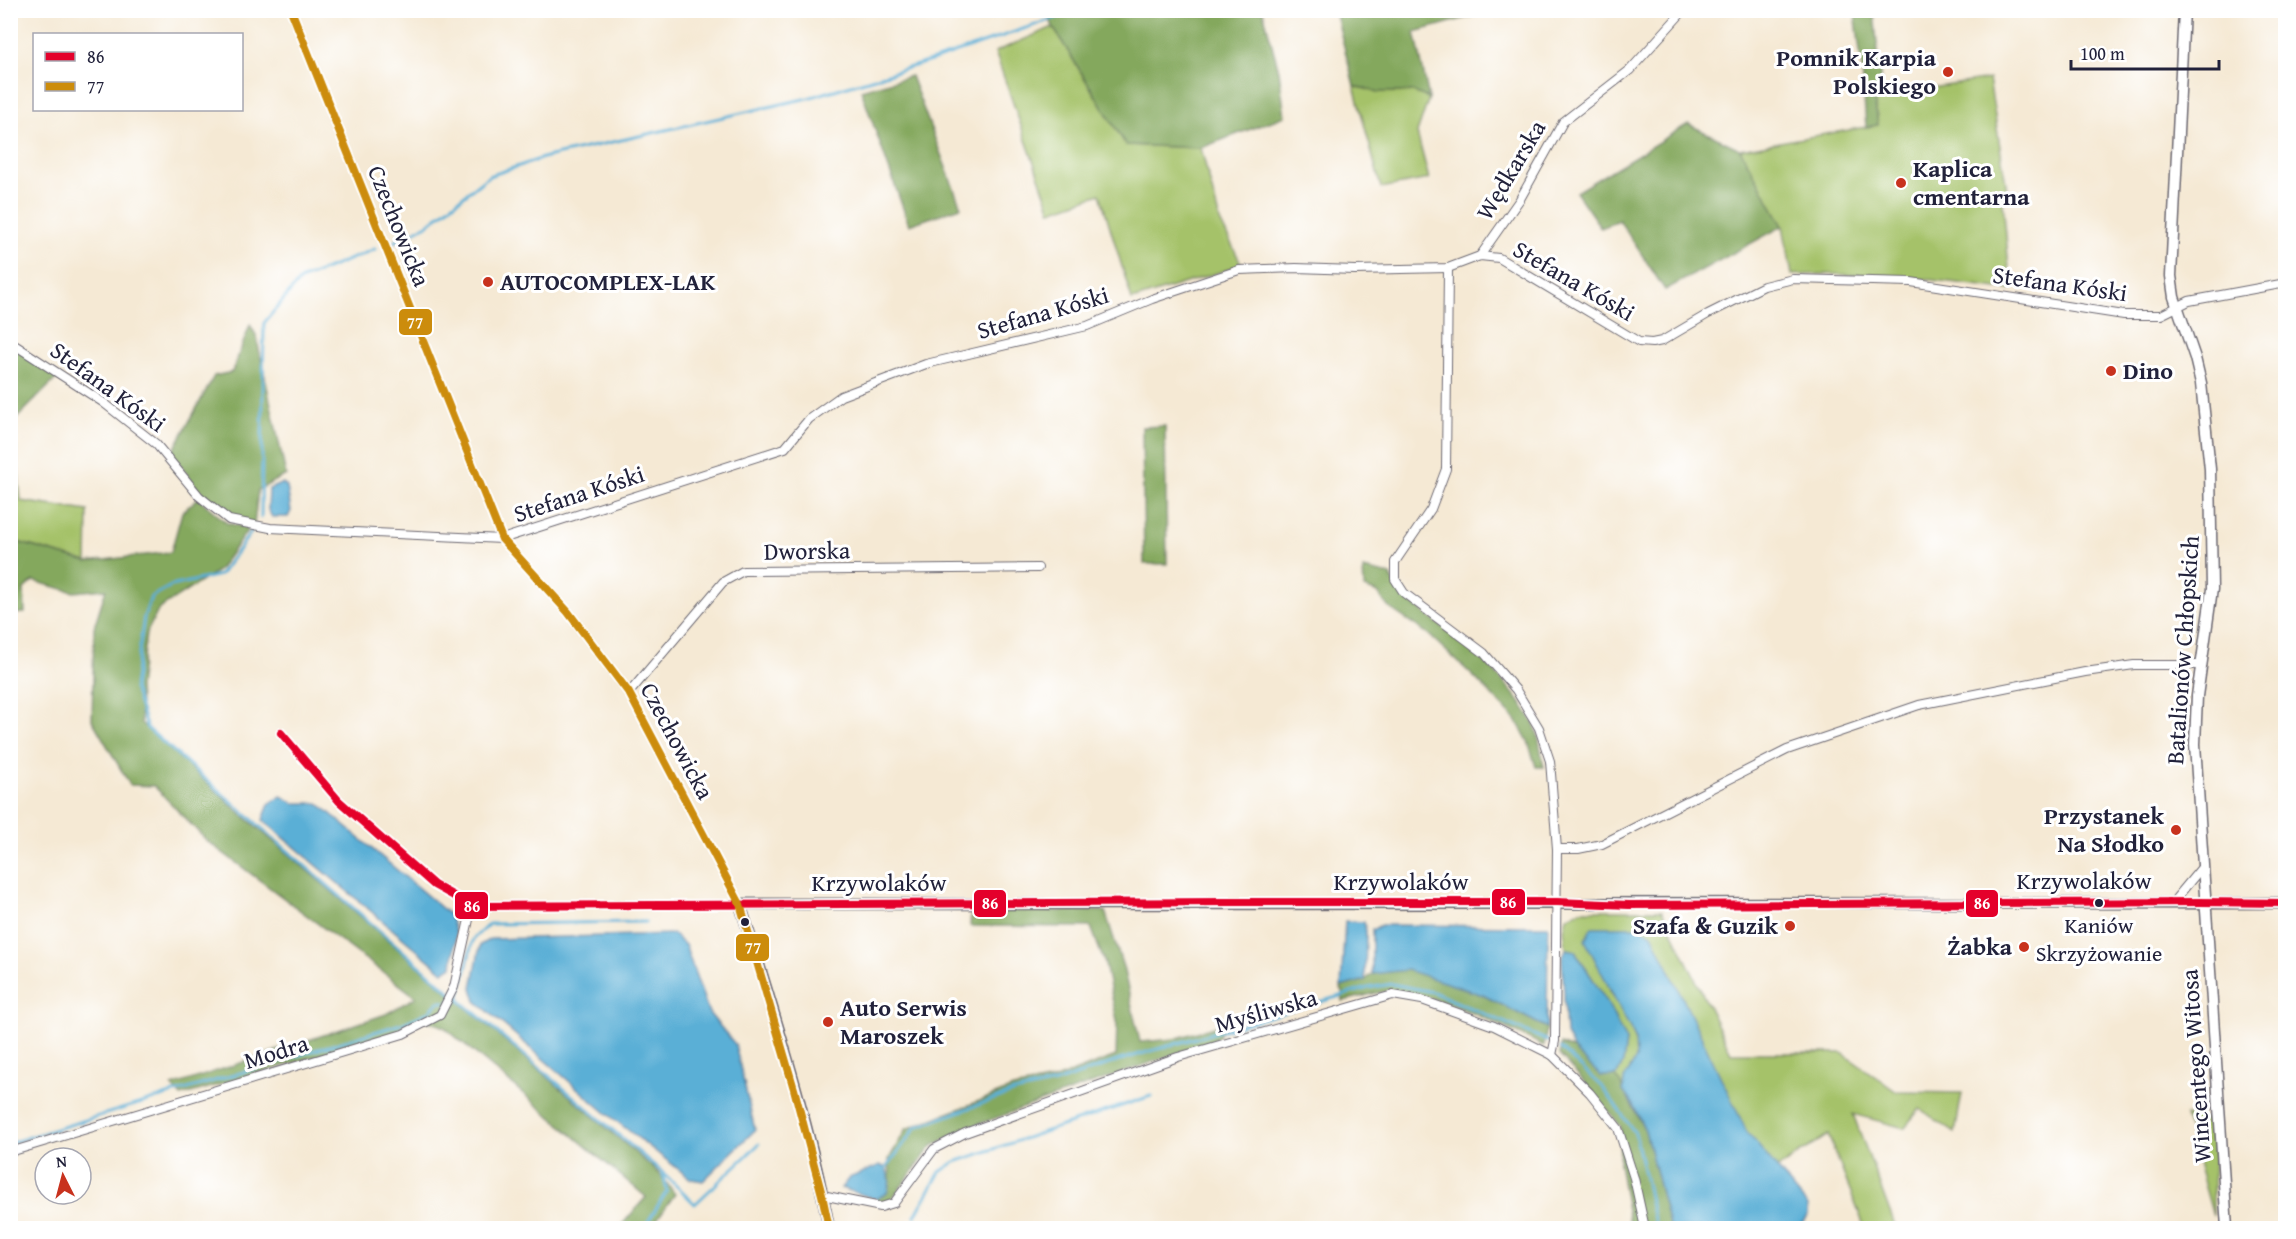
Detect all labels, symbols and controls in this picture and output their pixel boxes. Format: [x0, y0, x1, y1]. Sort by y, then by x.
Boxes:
legend [33, 33, 243, 111]
scale bar [2071, 33, 2220, 71]
place label: Pomnik Karpia Polskiego [1776, 40, 1937, 103]
text: 100 m [2080, 40, 2125, 67]
text: 86 [87, 43, 104, 70]
marker: Pomnik Karpia Polskiego [1941, 65, 1955, 79]
text: 77 [87, 73, 104, 100]
street label: Wędkarska [1467, 113, 1554, 226]
place label: Kaplica cmentarna [1913, 151, 2030, 214]
street label: Czechowicka [359, 160, 440, 292]
marker: Kaplica cmentarna [1894, 176, 1908, 190]
street label: Stefana Kóski [1507, 232, 1642, 330]
street label: Stefana Kóski [1991, 257, 2130, 310]
place label: AUTOCOMPLEX-LAK [500, 264, 716, 299]
marker: AUTOCOMPLEX-LAK [481, 275, 495, 289]
street label: Stefana Kóski [973, 277, 1113, 348]
line badge: 77 [398, 308, 433, 336]
text: 77 [407, 310, 423, 334]
street label: Stefana Kóski [43, 333, 174, 441]
place label: Dino [2123, 353, 2173, 388]
marker: Dino [2104, 364, 2118, 378]
street label: Stefana Kóski [509, 456, 649, 531]
street label: Dworska [763, 532, 851, 569]
street label: Batalionów Chłopskich [2157, 534, 2208, 766]
street label: Czechowicka [632, 676, 723, 806]
place label: Przystanek Na Słodko [2044, 798, 2164, 861]
marker: Przystanek Na Słodko [2169, 823, 2183, 837]
street label: Krzywolaków [2016, 863, 2152, 898]
street label: Krzywolaków [1333, 864, 1469, 899]
street label: Krzywolaków [811, 865, 947, 900]
line badge: 86 [1491, 888, 1526, 916]
line badge: 86 [973, 889, 1007, 918]
line badge: 86 [1965, 889, 1999, 918]
text: 86 [1500, 890, 1516, 914]
line badge: 86 [454, 891, 489, 920]
text: 86 [982, 891, 998, 915]
text: 86 [1974, 891, 1990, 915]
text: 86 [464, 894, 480, 918]
marker: Kaniów Skrzyżowanie [2093, 897, 2105, 909]
place label: Szafa & Guzik [1633, 908, 1778, 943]
place label: Kaniów Skrzyżowanie [2036, 909, 2162, 969]
unlabelled marker [739, 916, 751, 928]
marker: Szafa & Guzik [1783, 919, 1797, 933]
place label: Żabka [1947, 929, 2013, 964]
line badge: 77 [735, 933, 770, 962]
text: 77 [745, 935, 761, 959]
marker: Żabka [2017, 940, 2031, 954]
street label: Wincentego Witosa [2171, 967, 2220, 1164]
street label: Myśliwska [1211, 979, 1322, 1042]
place label: Auto Serwis Maroszek [840, 990, 967, 1053]
marker: Auto Serwis Maroszek [821, 1015, 835, 1029]
street label: Modra [239, 1025, 313, 1078]
north arrow [33, 1146, 93, 1206]
text: N [55, 1149, 68, 1174]

